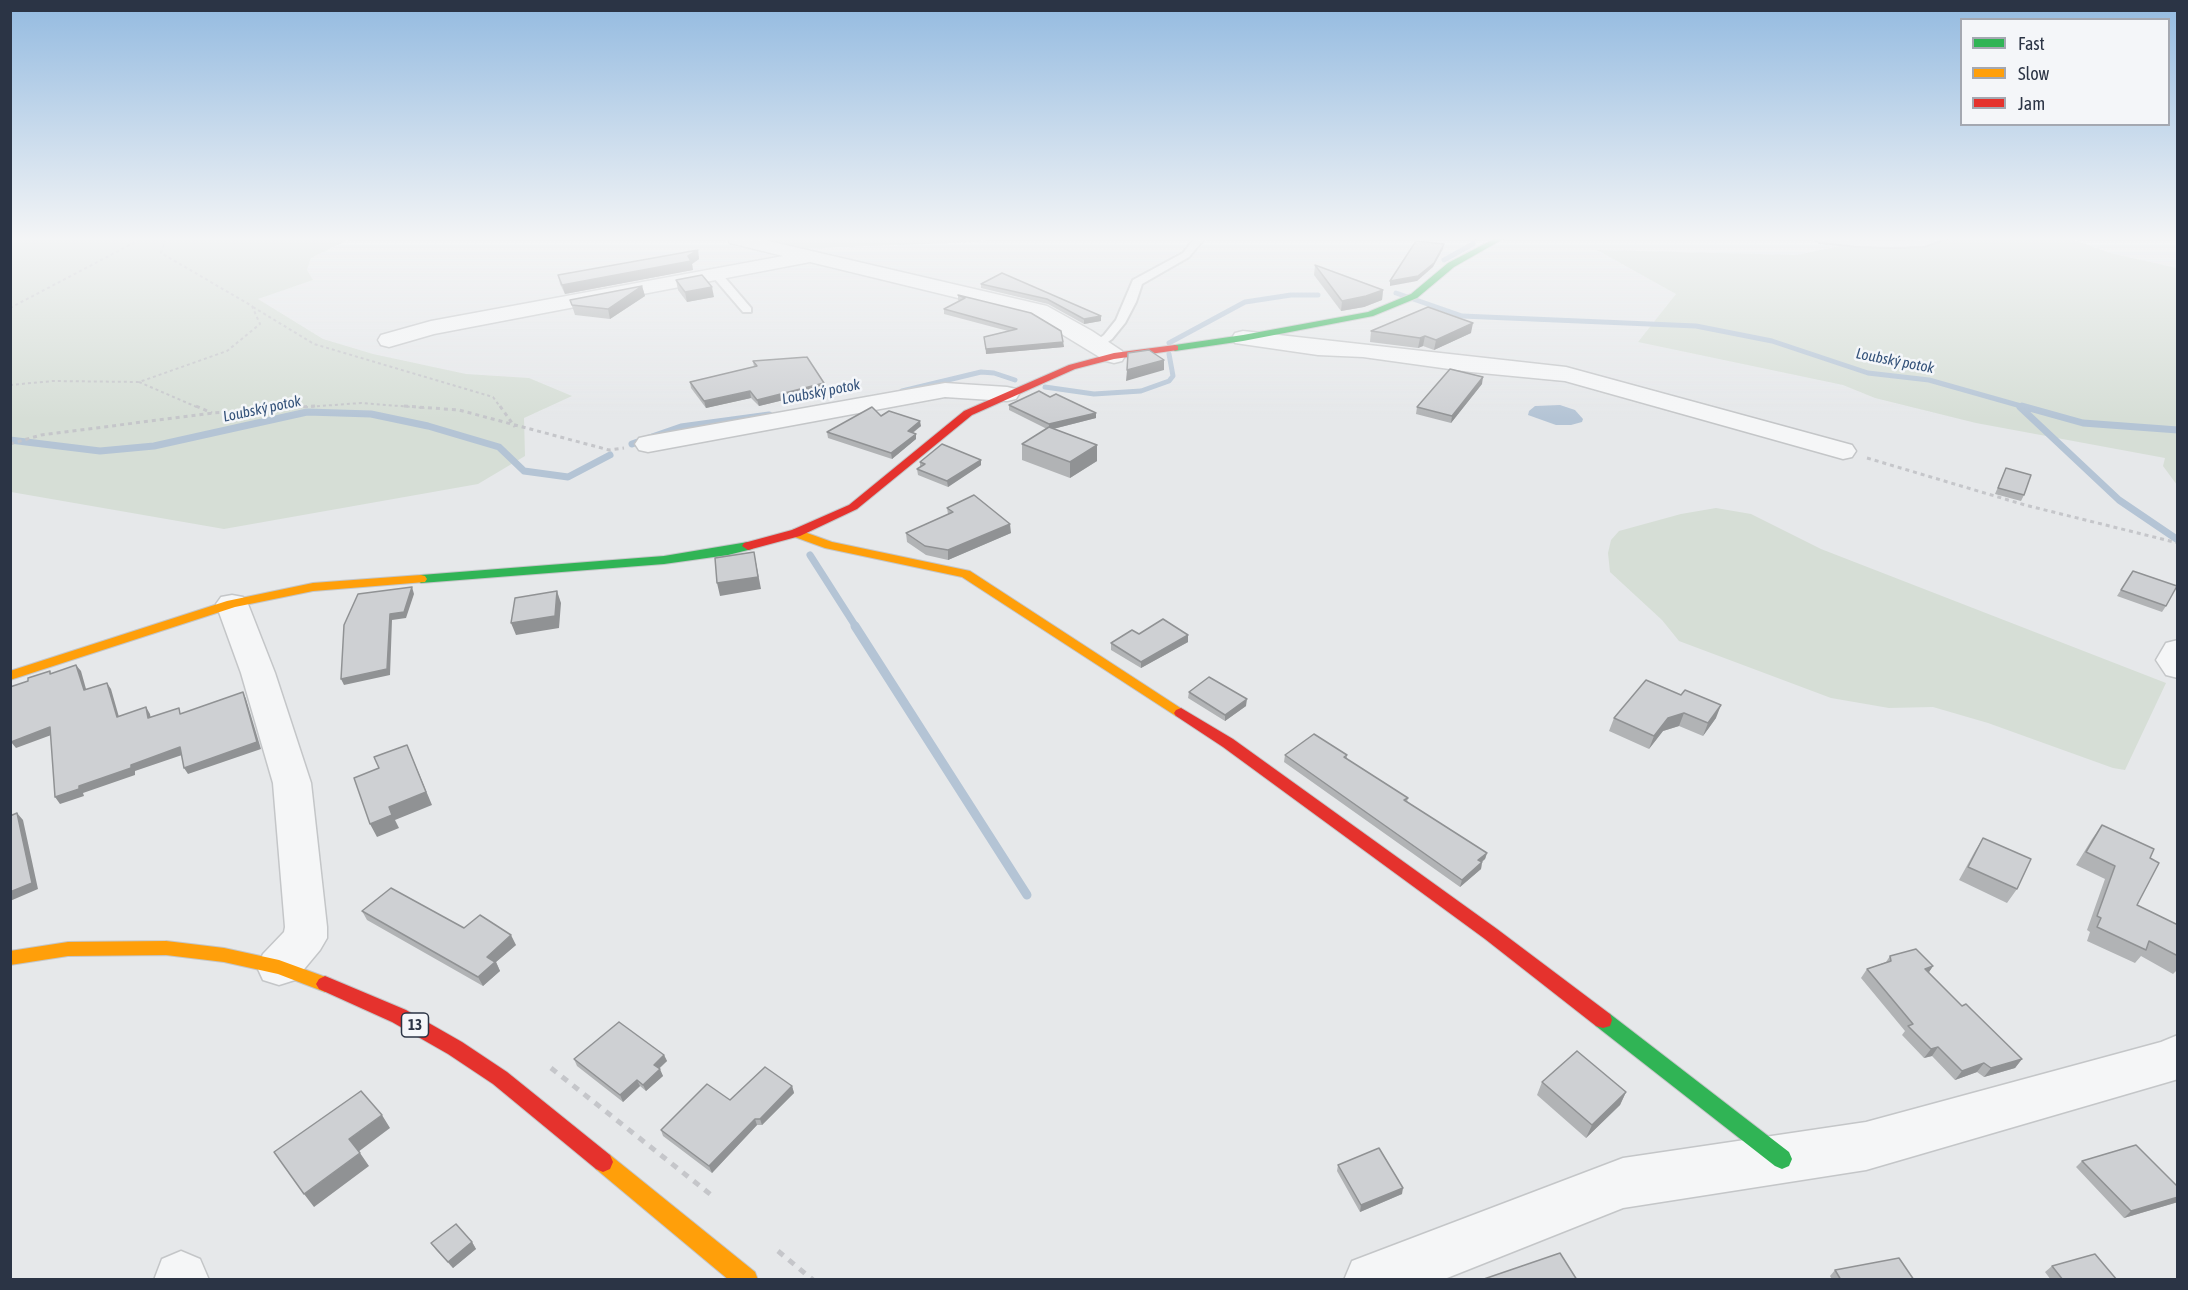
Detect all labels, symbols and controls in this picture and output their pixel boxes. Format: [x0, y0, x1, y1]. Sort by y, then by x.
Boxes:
legend [1960, 18, 2170, 126]
text: Fast [2018, 33, 2045, 54]
text: Slow [2018, 63, 2049, 84]
text: Jam [2018, 93, 2045, 114]
water label: Loubský potok [1854, 345, 1936, 377]
water label: Loubský potok [780, 376, 862, 408]
water label: Loubský potok [221, 392, 303, 426]
road number: 13 [402, 1013, 428, 1037]

